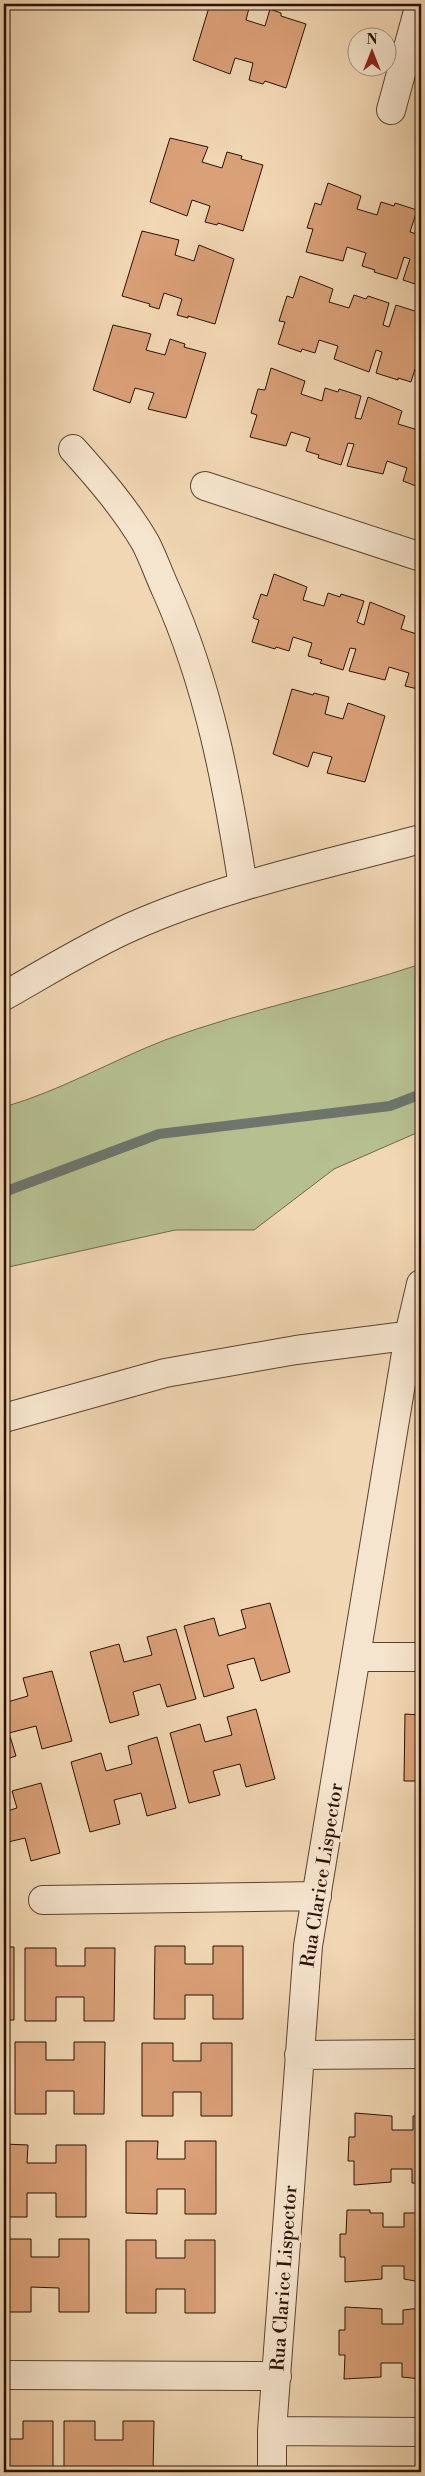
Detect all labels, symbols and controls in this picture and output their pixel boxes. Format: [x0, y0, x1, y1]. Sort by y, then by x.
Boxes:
north arrow [348, 28, 398, 78]
text: N [366, 31, 378, 49]
street label: Rua Clarice Lispector [296, 1781, 348, 1969]
street label: Rua Clarice Lispector [266, 2184, 302, 2372]

